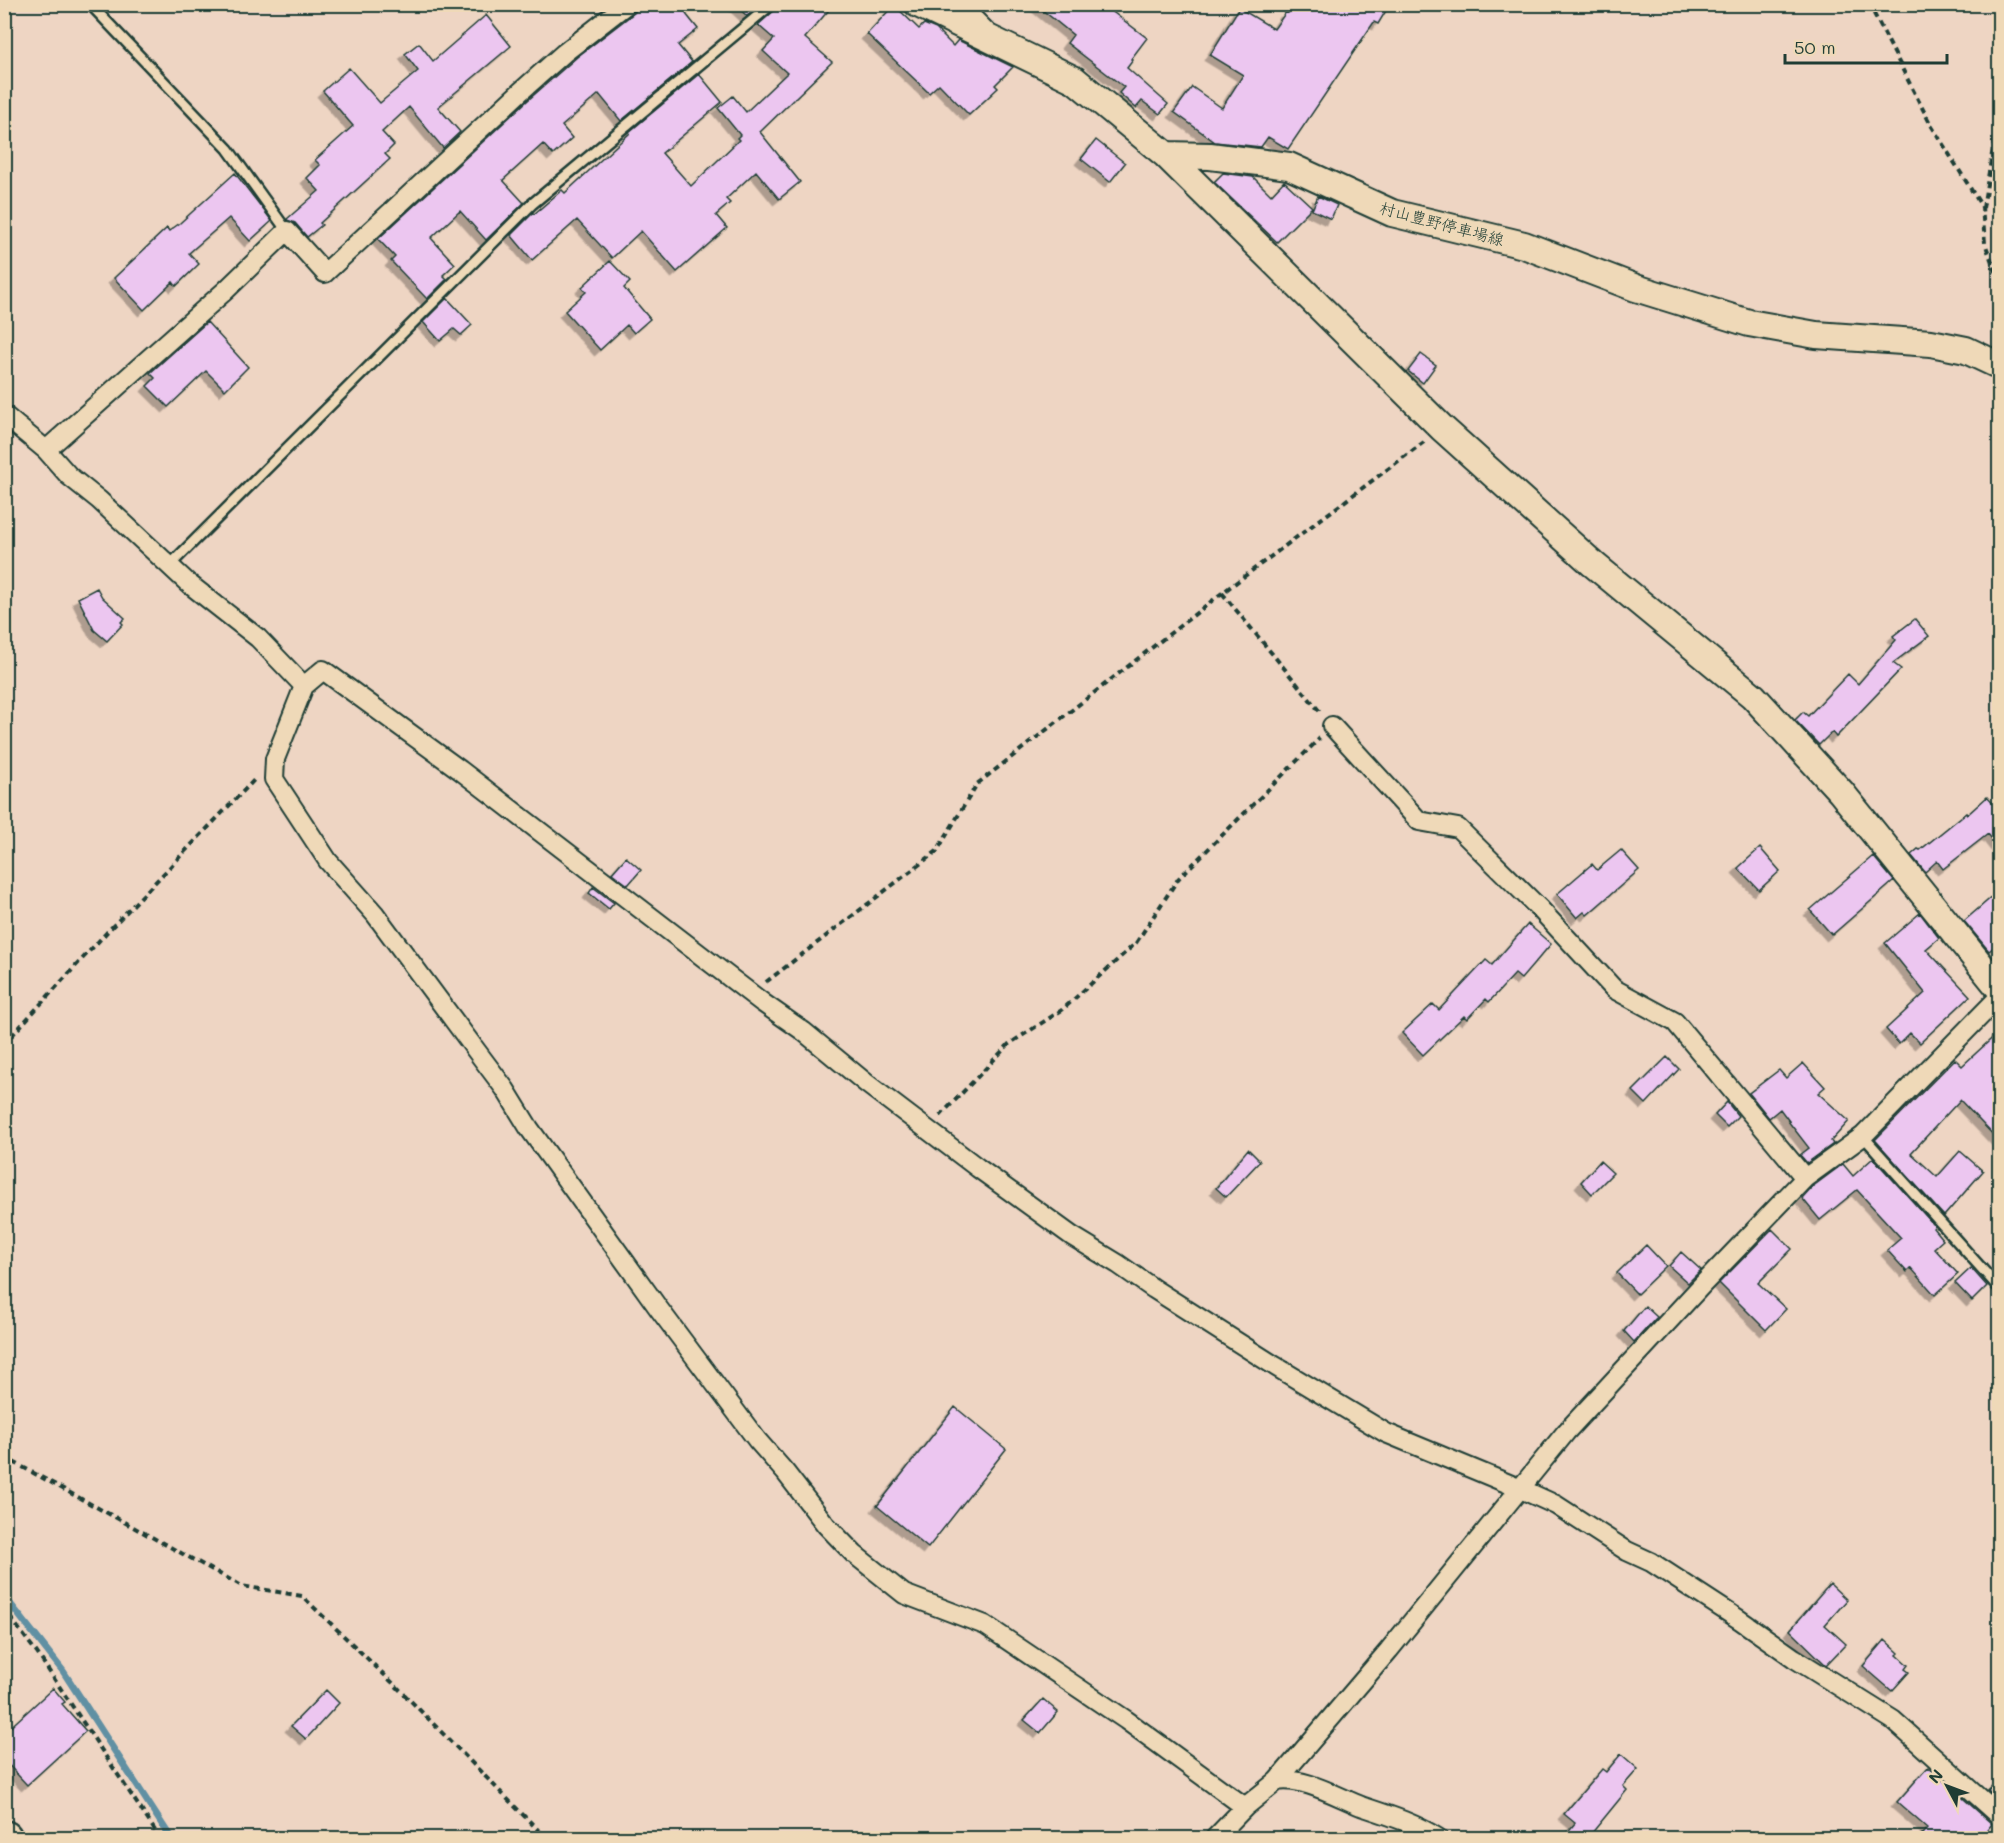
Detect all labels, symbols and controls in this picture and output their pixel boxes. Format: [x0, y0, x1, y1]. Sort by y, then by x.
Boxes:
scale bar [1785, 27, 1947, 65]
text: 50 m [1794, 35, 1836, 59]
street label: 村山豊野停車場線 [1377, 196, 1507, 250]
north arrow [1917, 1756, 1977, 1816]
text: N [1923, 1764, 1947, 1787]

